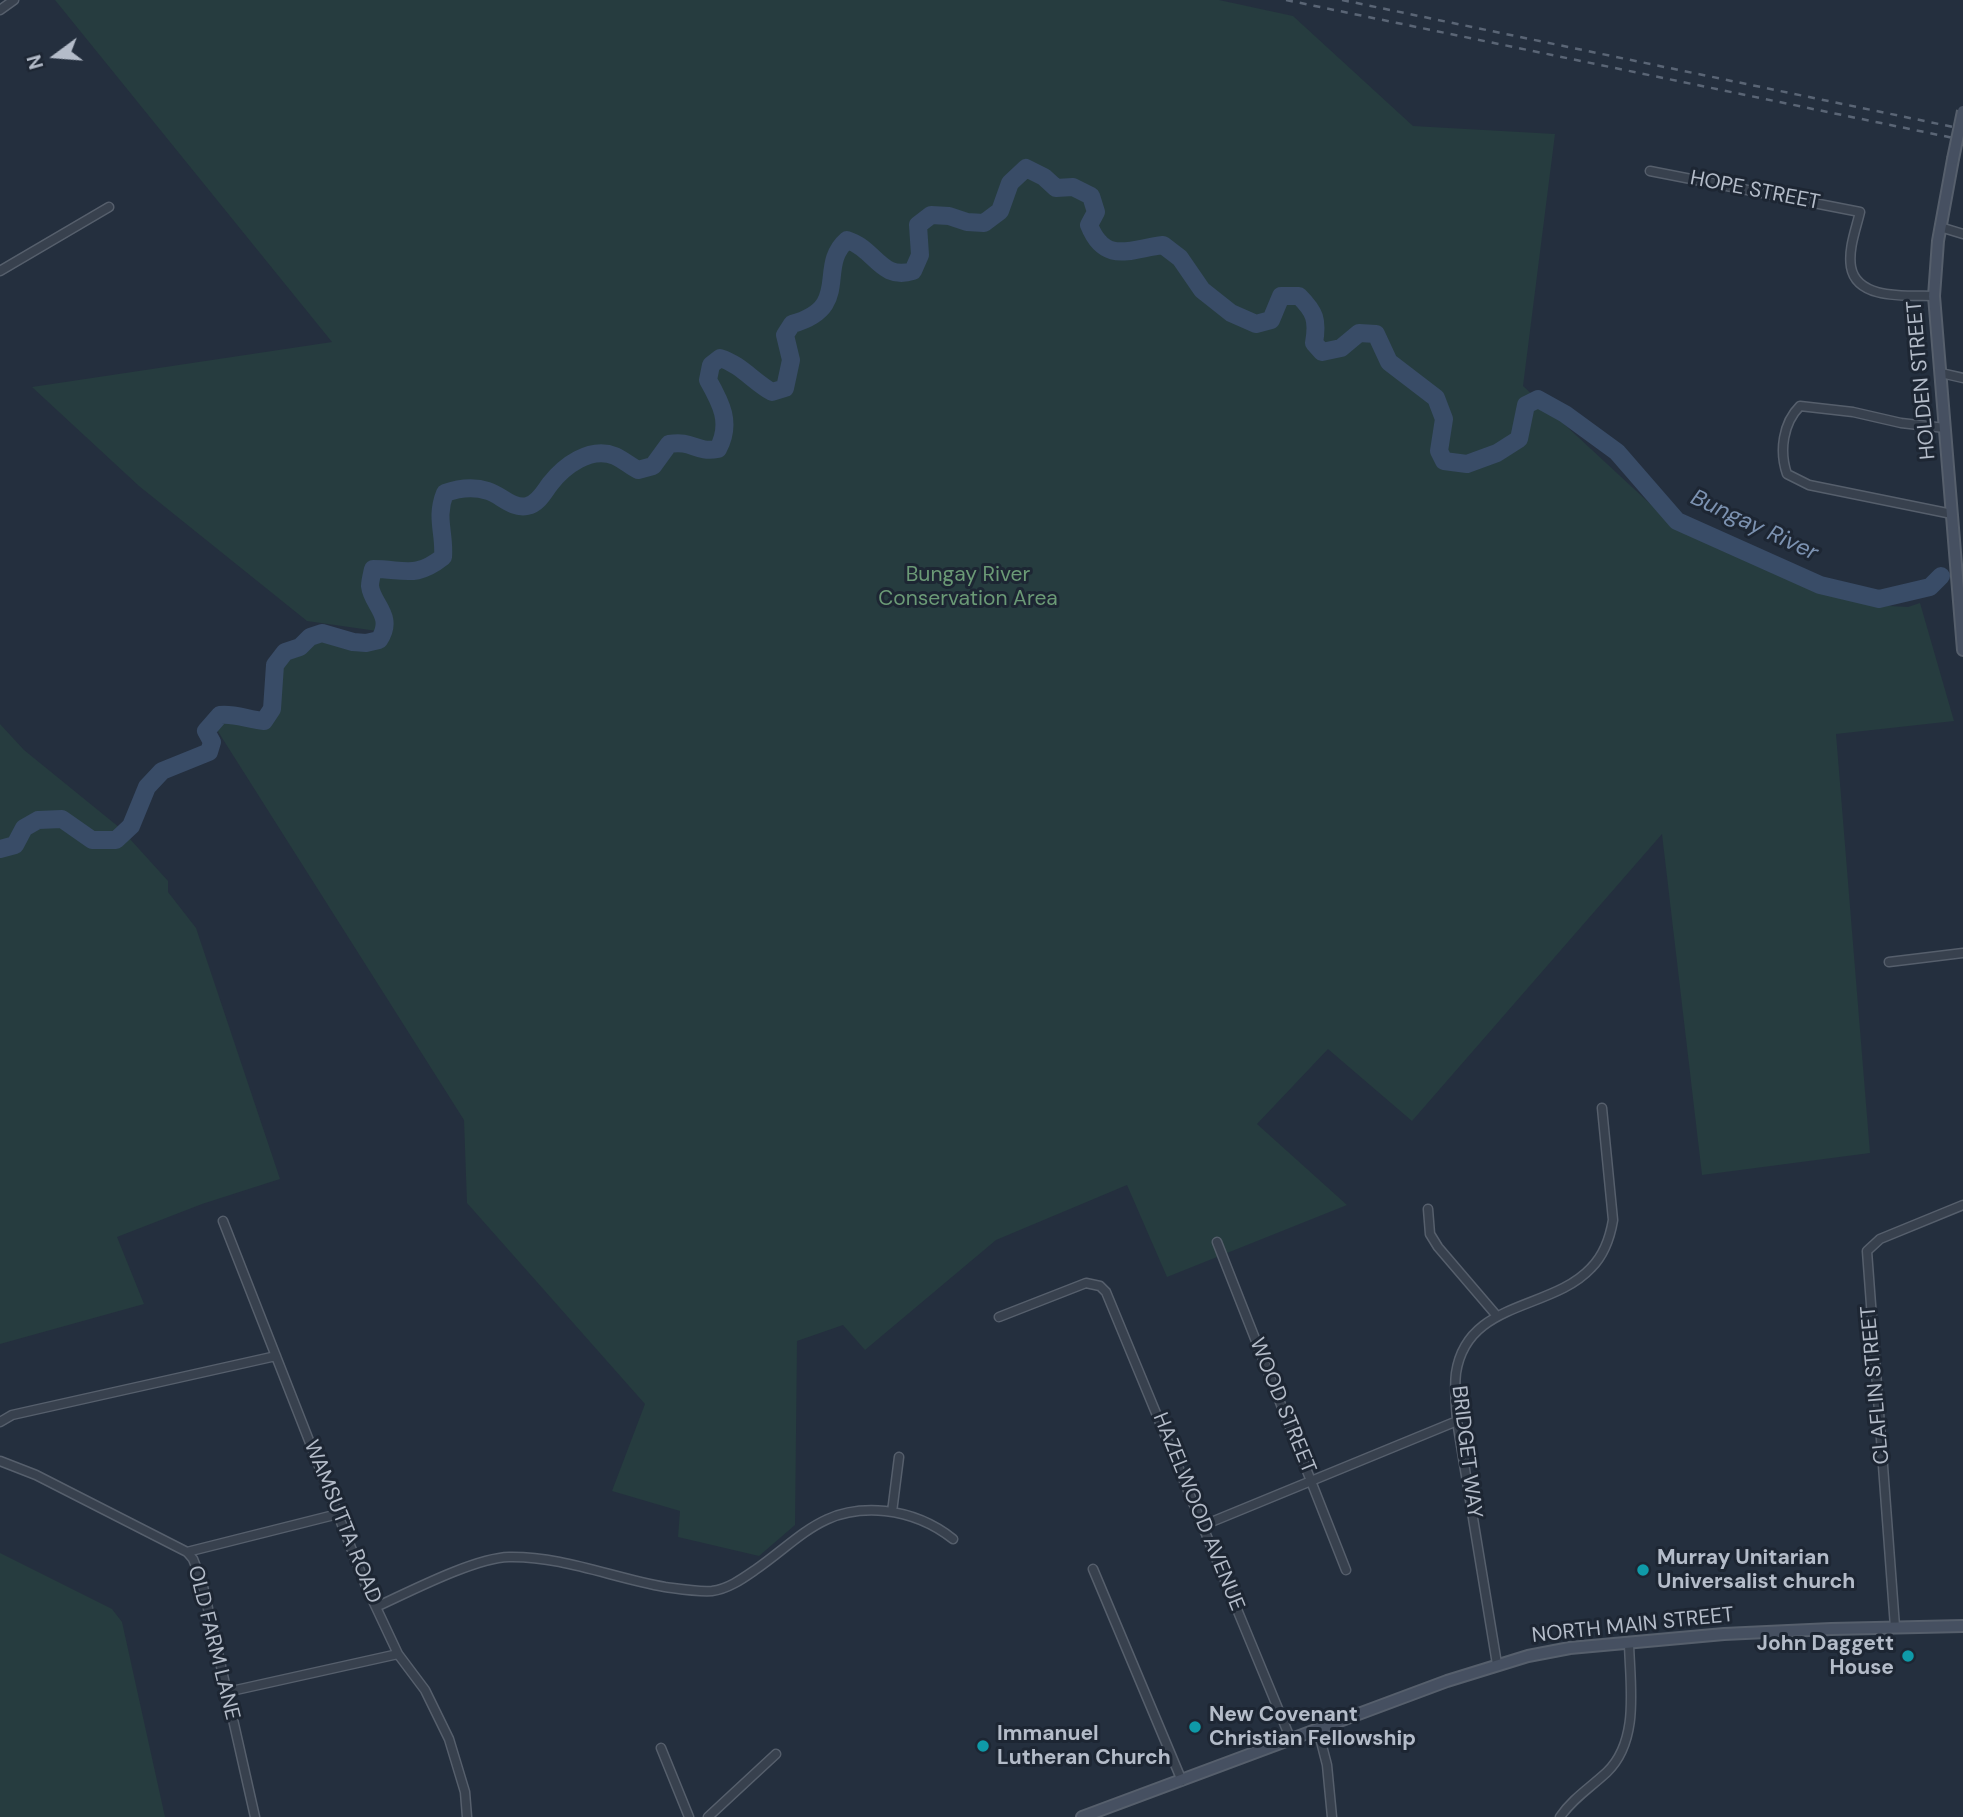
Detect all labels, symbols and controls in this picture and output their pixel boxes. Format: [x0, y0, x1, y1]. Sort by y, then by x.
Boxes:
north arrow [21, 21, 91, 91]
text: N [21, 52, 49, 72]
street label: HOPE STREET [1688, 166, 1822, 216]
street label: HOLDEN STREET [1902, 299, 1942, 461]
water label: Bungay River [1686, 484, 1822, 568]
park label: Bungay River Conservation Area [878, 562, 1058, 612]
street label: CLAFLIN STREET [1857, 1305, 1895, 1465]
street label: WOOD STREET [1243, 1335, 1321, 1477]
street label: BRIDGET WAY [1445, 1384, 1487, 1520]
street label: HAZELWOOD AVENUE [1147, 1409, 1249, 1615]
street label: WAMSUTTA ROAD [298, 1437, 386, 1607]
place label: Murray Unitarian Universalist church [1657, 1545, 1855, 1595]
marker: Murray Unitarian Universalist church [1635, 1562, 1651, 1578]
street label: OLD FARM LANE [182, 1563, 244, 1723]
street label: NORTH MAIN STREET [1531, 1603, 1735, 1649]
place label: John Daggett House [1757, 1631, 1894, 1681]
marker: John Daggett House [1900, 1648, 1916, 1664]
place label: New Covenant Christian Fellowship [1209, 1702, 1416, 1752]
marker: New Covenant Christian Fellowship [1187, 1719, 1203, 1735]
place label: Immanuel Lutheran Church [997, 1721, 1171, 1771]
marker: Immanuel Lutheran Church [975, 1738, 991, 1754]

